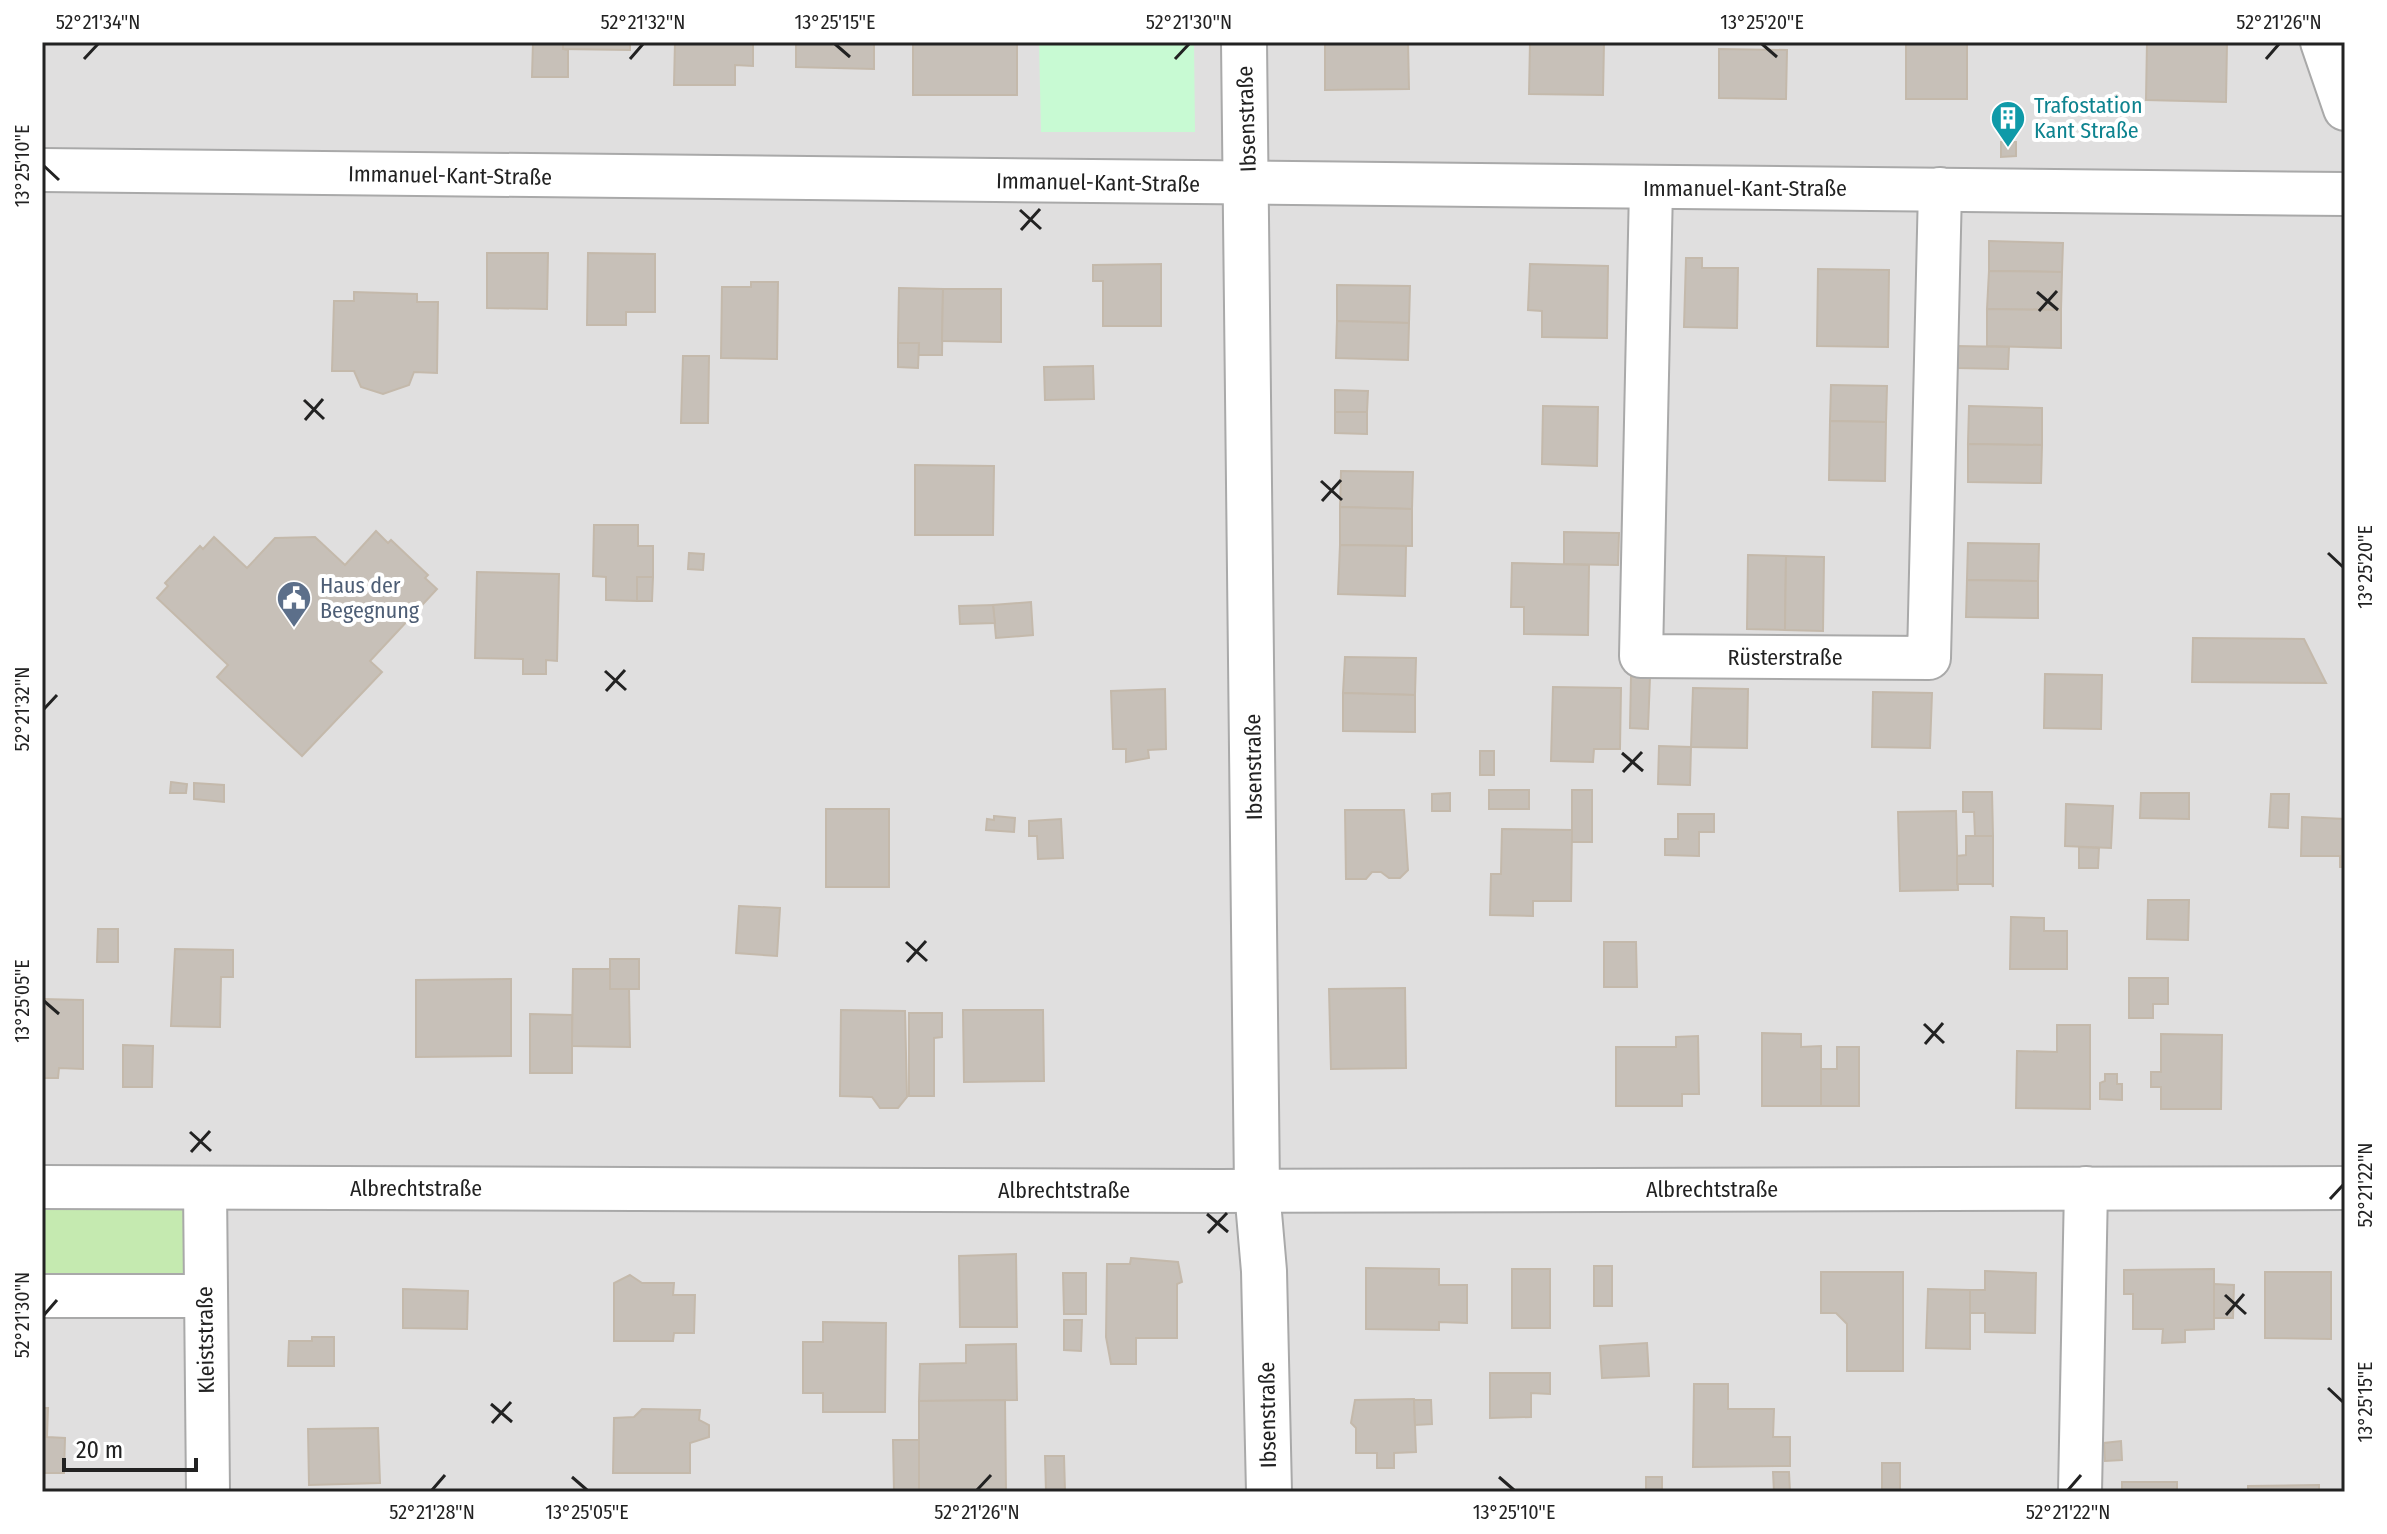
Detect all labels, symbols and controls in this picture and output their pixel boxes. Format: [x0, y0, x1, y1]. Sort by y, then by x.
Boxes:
text: 52°21'34"N [56, 10, 140, 34]
text: 52°21'32"N [601, 10, 685, 34]
text: 13°25'15"E [795, 10, 875, 34]
text: 52°21'30"N [1146, 10, 1232, 34]
text: 13°25'20"E [1720, 10, 1804, 34]
text: 52°21'26"N [2236, 10, 2322, 34]
street label: Ibsenstraße [1231, 65, 1262, 173]
place label: Trafostation Kant Straße [2034, 92, 2143, 144]
building icon: Trafostation Kant Straße [1989, 99, 2027, 149]
text: 13°25'10"E [10, 125, 34, 207]
street label: Immanuel-Kant-Straße [348, 160, 552, 191]
street label: Immanuel-Kant-Straße [996, 167, 1200, 198]
street label: Immanuel-Kant-Straße [1643, 175, 1847, 202]
text: 13°25'20"E [2353, 525, 2377, 609]
place label: Haus der Begegnung [320, 572, 420, 624]
public building icon: Haus der Begegnung [275, 579, 313, 629]
street label: Rüsterstraße [1728, 644, 1843, 671]
text: 52°21'32"N [10, 667, 34, 751]
street label: Ibsenstraße [1239, 714, 1268, 820]
text: 13°25'05"E [10, 959, 34, 1043]
text: 52°21'22"N [2353, 1143, 2377, 1227]
street label: Albrechtstraße [350, 1175, 482, 1202]
street label: Albrechtstraße [1646, 1176, 1778, 1203]
street label: Albrechtstraße [998, 1177, 1130, 1204]
text: 52°21'30"N [10, 1272, 34, 1358]
street label: Kleiststraße [191, 1286, 220, 1394]
street label: Ibsenstraße [1253, 1362, 1282, 1468]
text: 13°25'15"E [2353, 1362, 2377, 1442]
scale bar [64, 1422, 196, 1472]
text: 20 m [76, 1436, 123, 1464]
text: 52°21'28"N [389, 1500, 475, 1524]
text: 13°25'05"E [545, 1500, 629, 1524]
text: 52°21'26"N [934, 1500, 1020, 1524]
text: 13°25'10"E [1473, 1500, 1555, 1524]
text: 52°21'22"N [2026, 1500, 2110, 1524]

